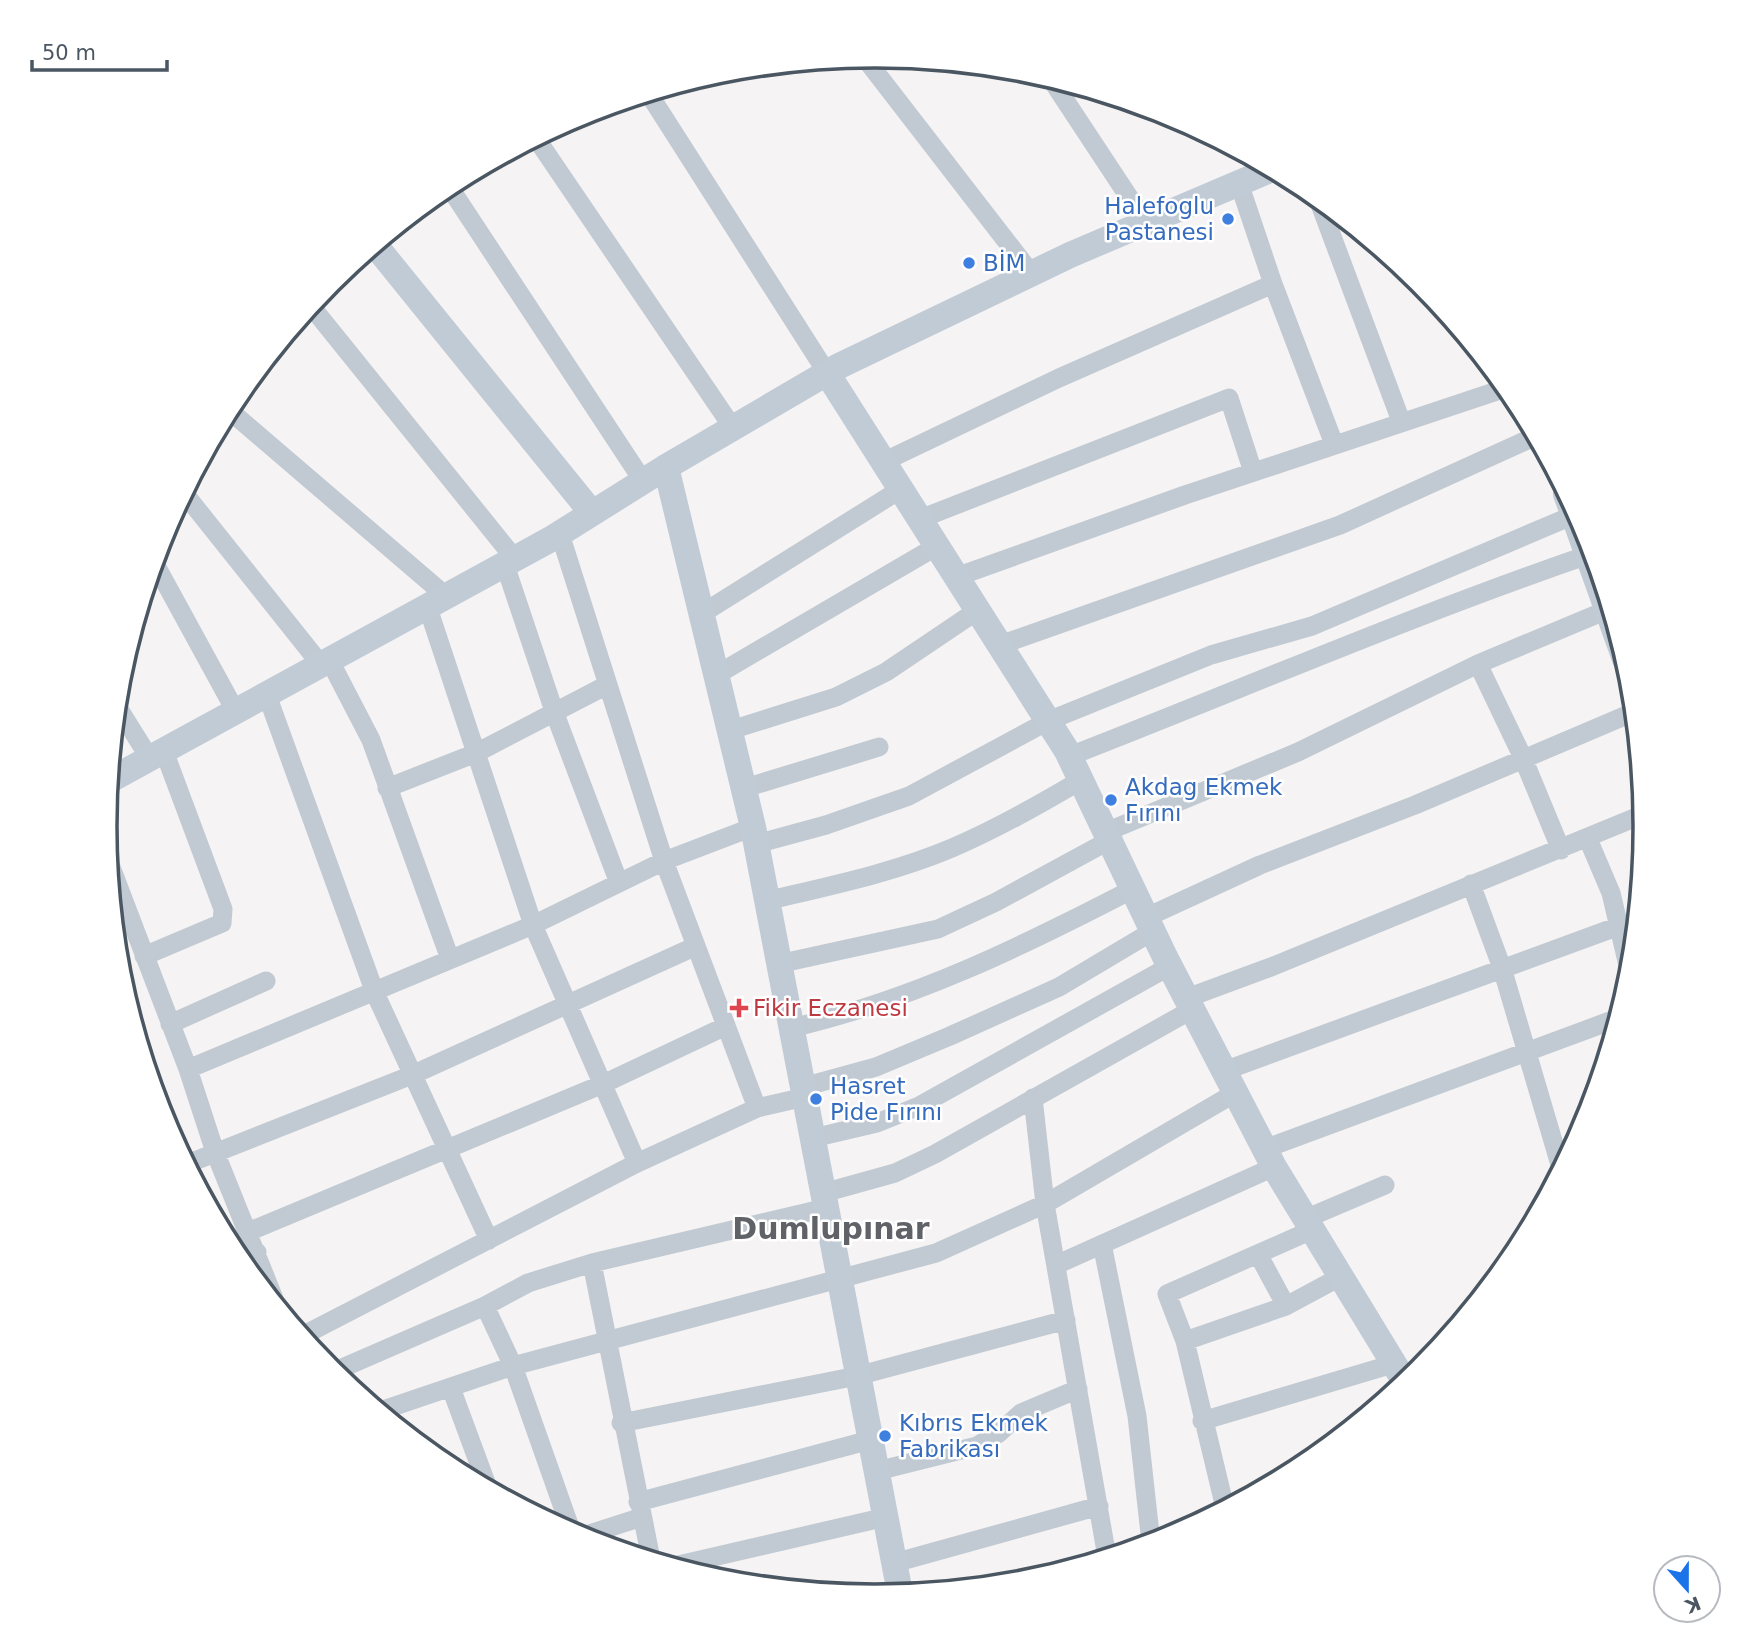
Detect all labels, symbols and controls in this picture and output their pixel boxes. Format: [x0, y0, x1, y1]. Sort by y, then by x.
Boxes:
scale bar [32, 28, 166, 72]
text: 50 m [42, 41, 96, 65]
place label: Halefoglu Pastanesi [1104, 193, 1214, 245]
marker: Halefoglu Pastanesi [1220, 211, 1236, 227]
place label: BİM [983, 249, 1025, 276]
marker: BİM [961, 255, 977, 271]
place label: Akdag Ekmek Fırını [1125, 774, 1283, 826]
marker: Akdag Ekmek Fırını [1103, 792, 1119, 808]
place label: Fikir Eczanesi [753, 995, 908, 1021]
marker: Fikir Eczanesi [731, 1000, 747, 1016]
place label: Hasret Pide Fırını [830, 1073, 942, 1125]
marker: Hasret Pide Fırını [808, 1091, 824, 1107]
district label: Dumlupınar [732, 1211, 930, 1246]
place label: Kıbrıs Ekmek Fabrikası [899, 1410, 1049, 1462]
marker: Kıbrıs Ekmek Fabrikası [877, 1428, 893, 1444]
north arrow [1652, 1554, 1722, 1624]
text: K [1681, 1592, 1704, 1618]

